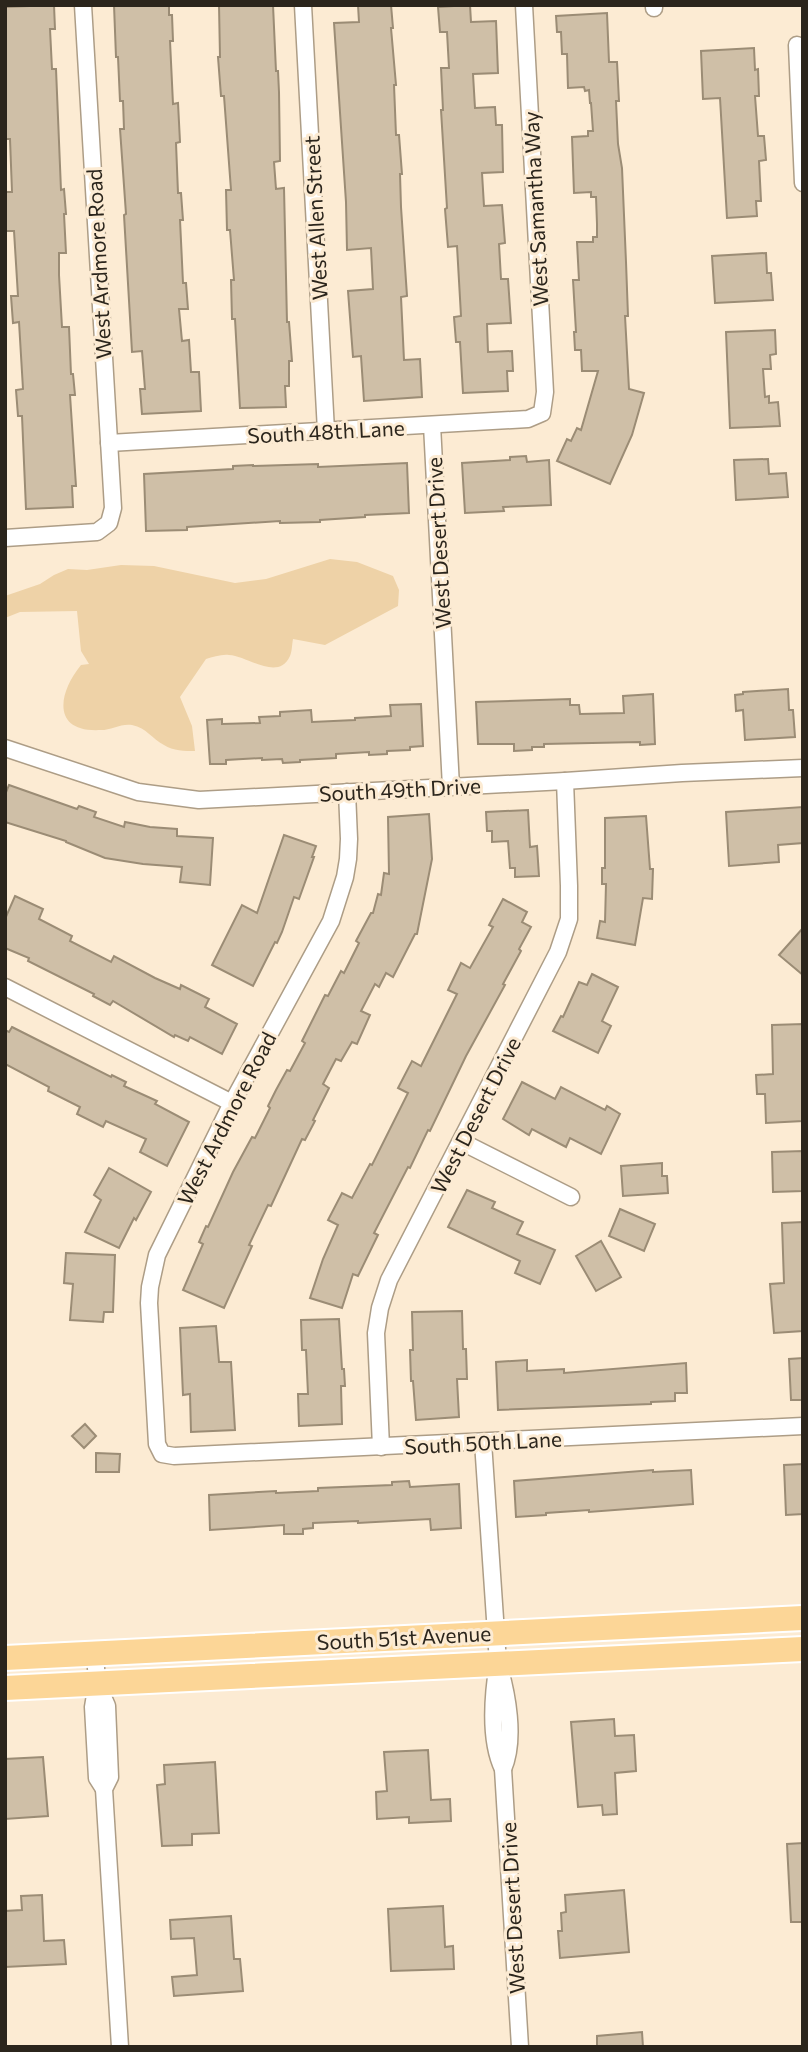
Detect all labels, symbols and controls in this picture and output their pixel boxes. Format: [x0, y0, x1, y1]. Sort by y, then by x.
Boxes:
street label: West Samantha Way [517, 111, 553, 307]
street label: West Allen Street [298, 135, 332, 301]
street label: West Ardmore Road [81, 168, 115, 360]
street label: South 48th Lane [247, 414, 405, 448]
street label: West Desert Drive [421, 456, 455, 630]
street label: South 49th Drive [318, 772, 482, 806]
street label: West Ardmore Road [172, 1027, 280, 1209]
street label: West Desert Drive [425, 1033, 525, 1197]
street label: South 50th Lane [404, 1425, 562, 1459]
street label: South 51st Avenue [316, 1620, 492, 1654]
street label: West Desert Drive [495, 1821, 529, 1995]

